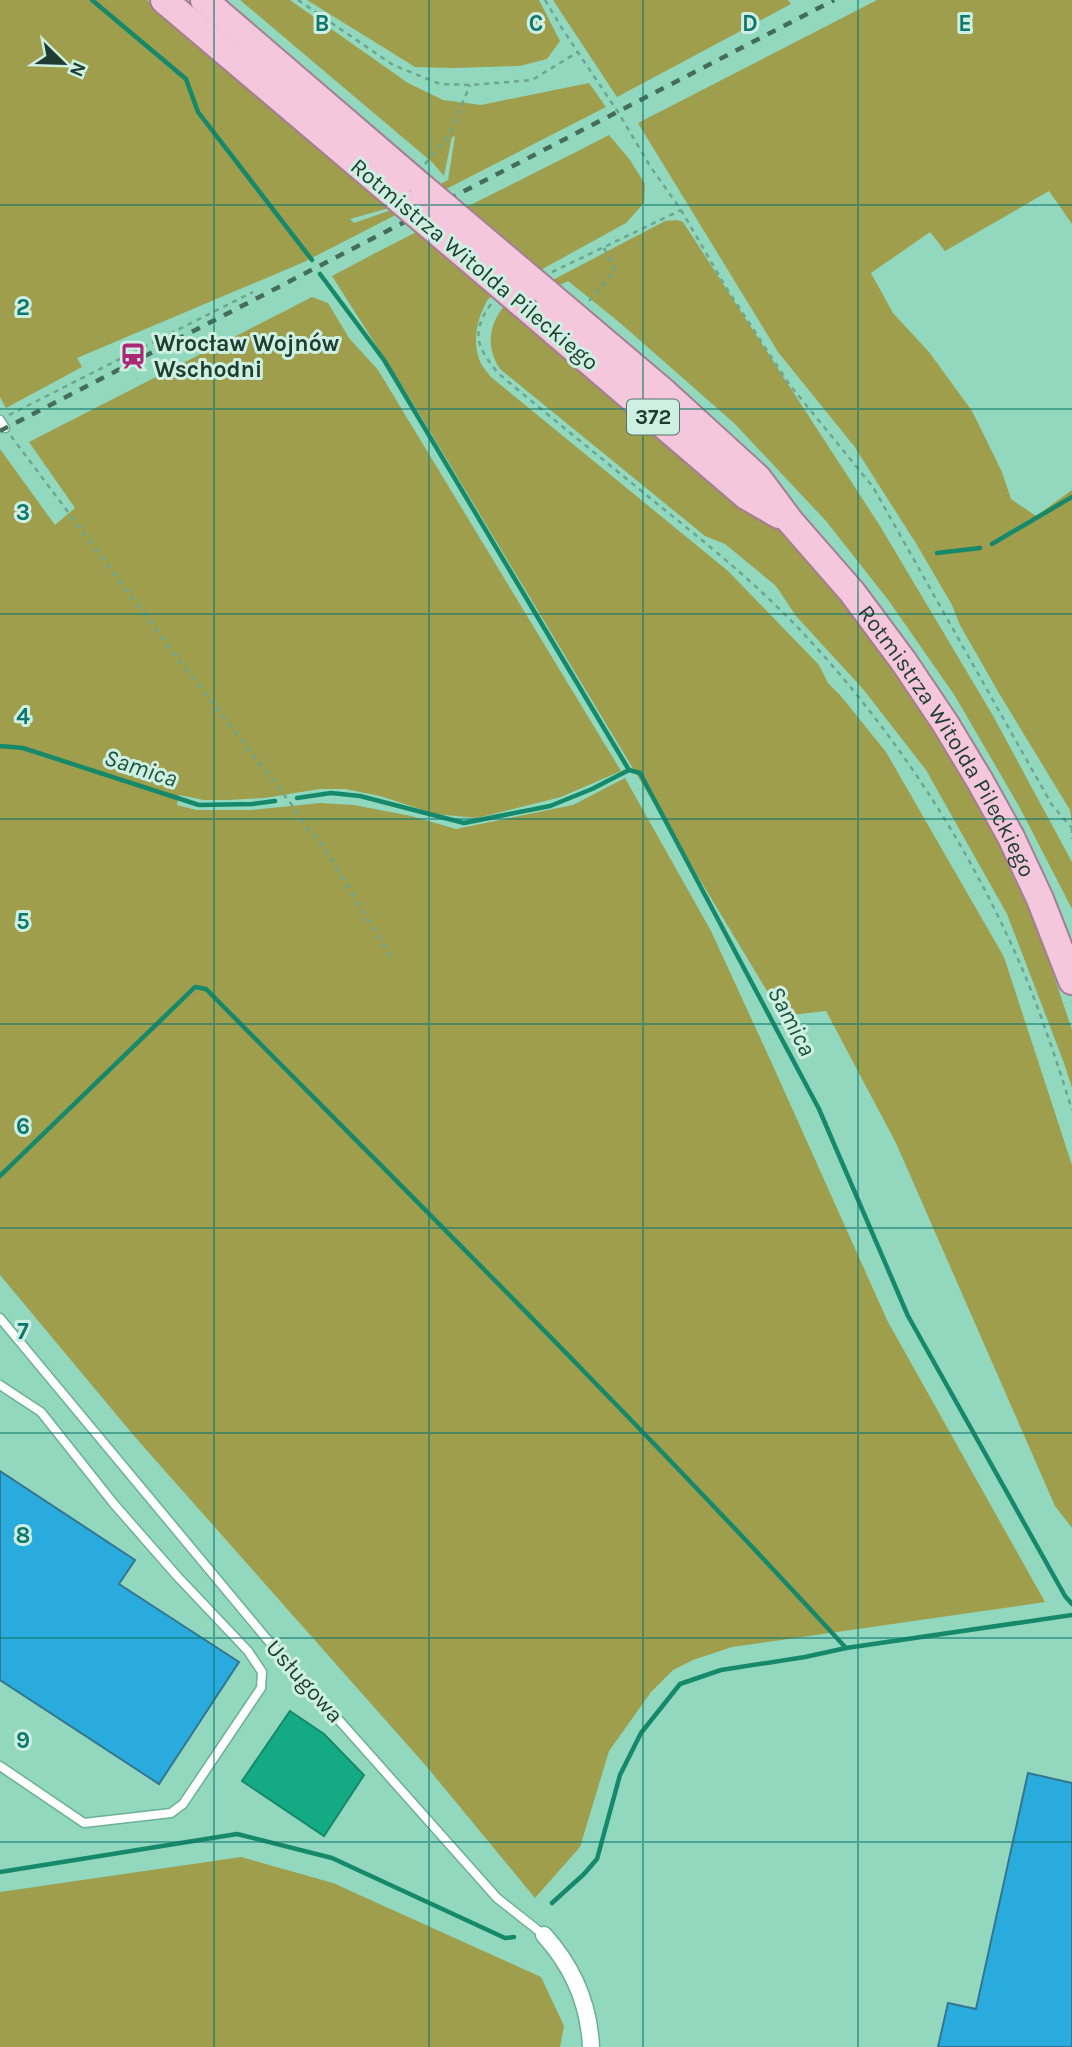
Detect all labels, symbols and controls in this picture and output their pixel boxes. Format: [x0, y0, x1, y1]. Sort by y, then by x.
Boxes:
text: B [315, 10, 329, 37]
text: C [529, 10, 543, 37]
text: D [742, 10, 758, 37]
text: E [958, 10, 972, 37]
north arrow [28, 28, 98, 98]
text: N [65, 59, 91, 80]
street label: Rotmistrza Witolda Pileckiego [345, 153, 604, 376]
text: 2 [16, 294, 30, 321]
place label: Wrocław Wojnów Wschodni [154, 330, 340, 383]
station icon: Wrocław Wojnów Wschodni [118, 341, 148, 371]
road number: 372 [627, 400, 679, 434]
text: 3 [16, 499, 30, 526]
street label: Rotmistrza Witolda Pileckiego [852, 600, 1041, 881]
text: 4 [16, 703, 30, 730]
water label: Samica [101, 743, 181, 793]
text: 5 [16, 908, 30, 935]
water label: Samica [762, 981, 822, 1061]
text: 6 [16, 1113, 30, 1140]
text: 7 [17, 1318, 29, 1345]
text: 8 [16, 1522, 30, 1549]
street label: Usługowa [260, 1634, 349, 1728]
text: 9 [16, 1727, 30, 1754]

